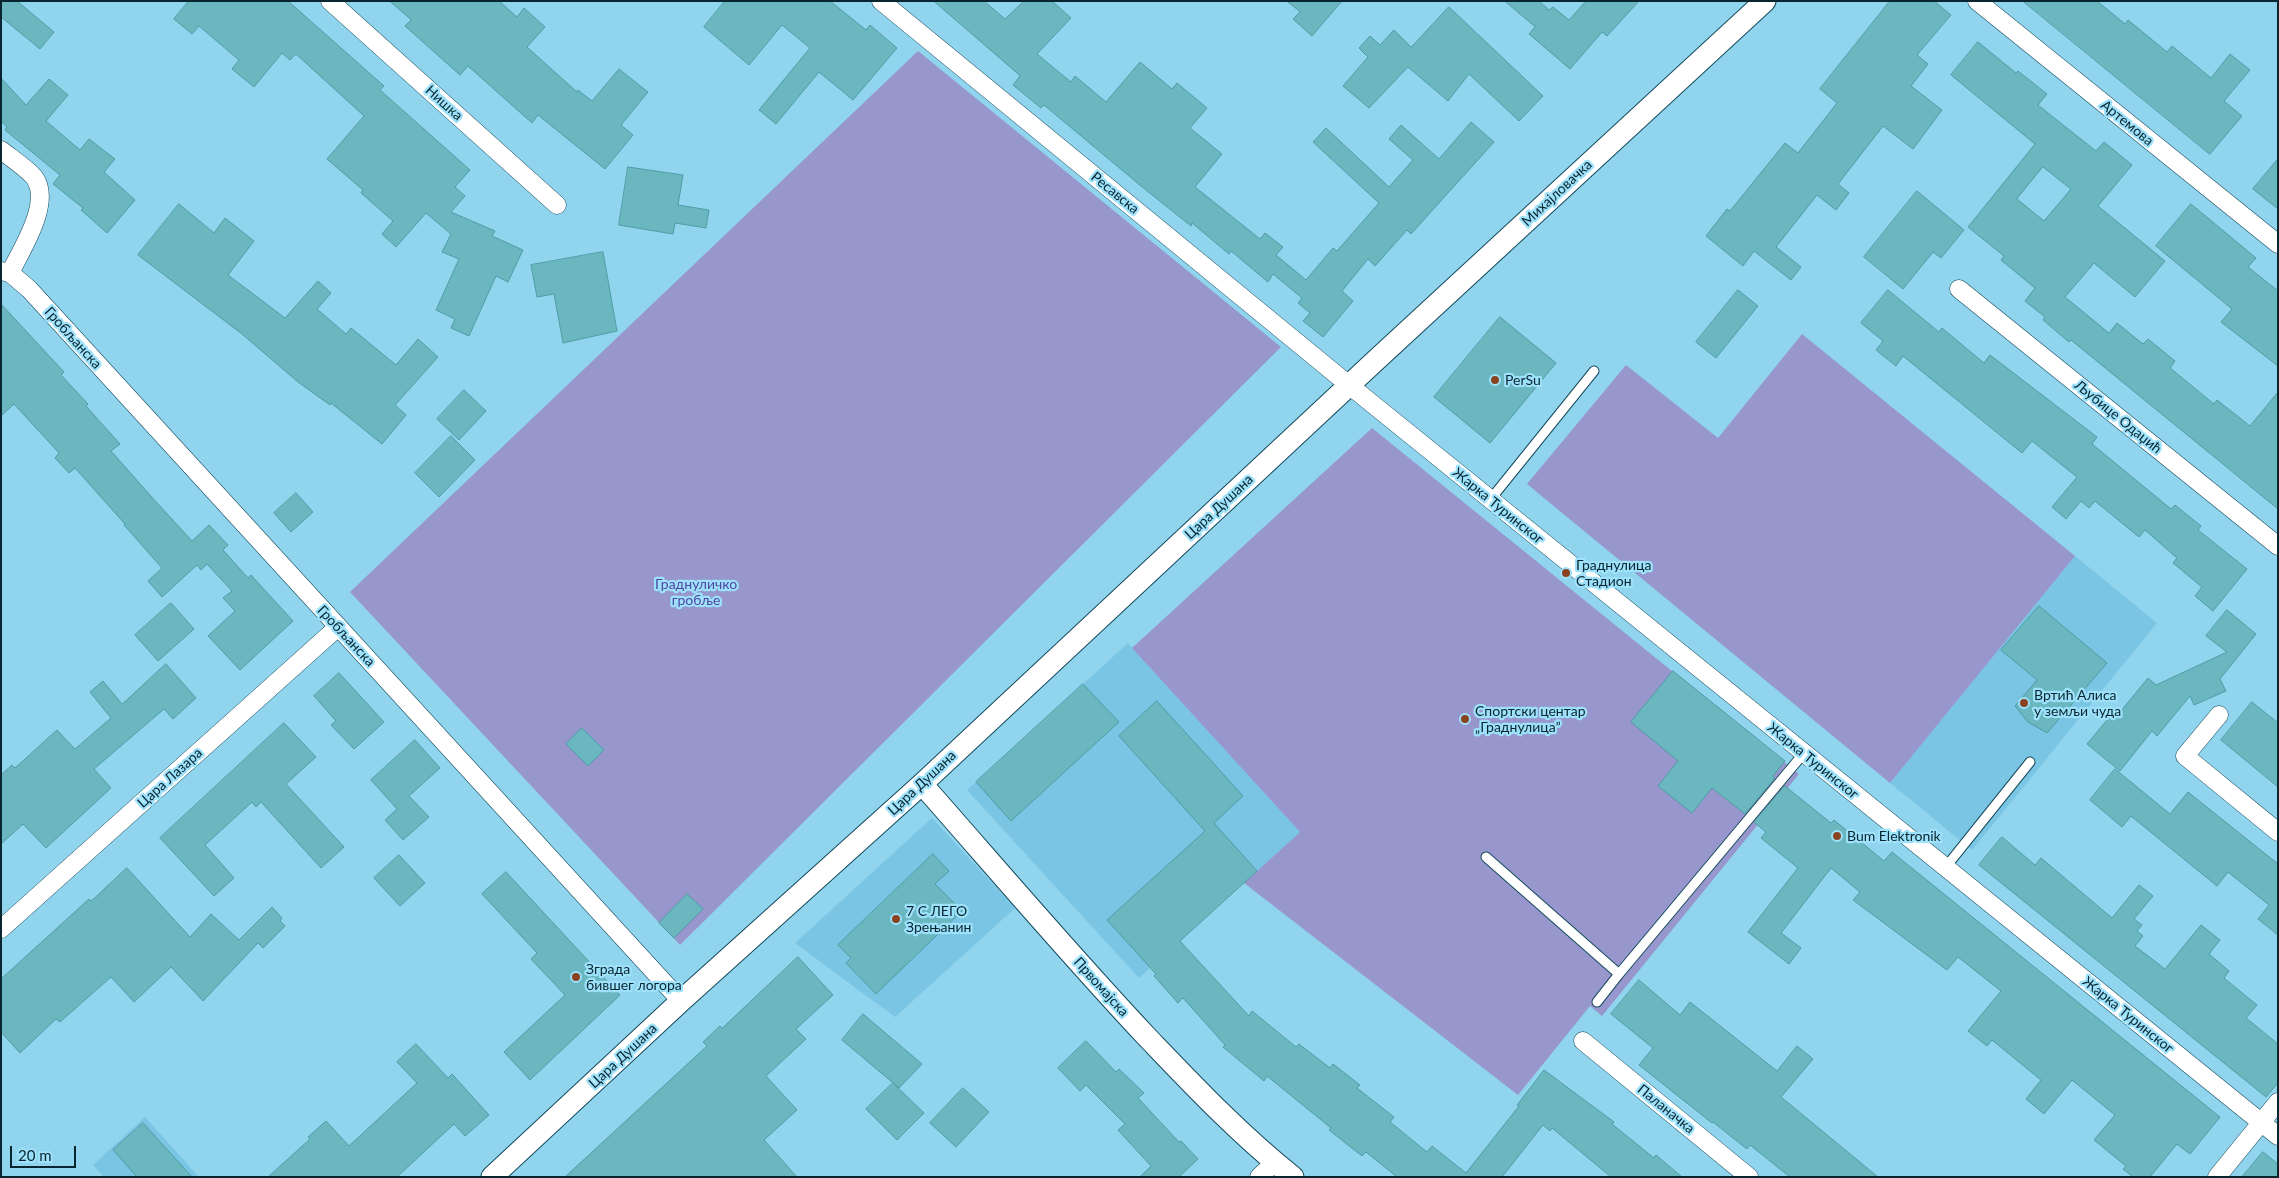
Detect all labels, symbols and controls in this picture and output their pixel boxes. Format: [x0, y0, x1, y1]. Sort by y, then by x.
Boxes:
street label: Нишка [422, 82, 466, 124]
street label: Артемова [2097, 97, 2157, 149]
street label: Михајловачка [1518, 156, 1596, 230]
street label: Ресавска [1088, 169, 1142, 217]
street label: Гробљанска [41, 304, 105, 372]
place label: PerSu [1505, 372, 1541, 388]
marker: PerSu [1489, 374, 1501, 386]
street label: Љубице Одаџић [2071, 377, 2165, 457]
street label: Жарка Туринског [1449, 464, 1547, 548]
street label: Цара Душана [1181, 471, 1257, 543]
place label: Граднулица Стадион [1576, 557, 1651, 590]
marker: Граднулица Стадион [1560, 567, 1572, 579]
park label: Граднуличко гробље [655, 576, 737, 608]
street label: Гробљанска [314, 602, 378, 670]
place label: Вртић Алиса у земљи чуда [2034, 687, 2121, 720]
marker: Вртић Алиса у земљи чуда [2018, 697, 2030, 709]
place label: Спортски центар „Граднулица” [1475, 703, 1586, 736]
marker: Спортски центар „Граднулица” [1459, 713, 1471, 725]
street label: Жарка Туринског [1764, 719, 1862, 803]
street label: Цара Лазара [134, 745, 206, 811]
street label: Цара Душана [884, 747, 960, 819]
place label: Bum Elektronik [1847, 828, 1941, 844]
marker: Bum Elektronik [1831, 830, 1843, 842]
place label: 7 С ЛЕГО Зрењанин [906, 903, 971, 936]
marker: 7 С ЛЕГО Зрењанин [890, 913, 902, 925]
street label: Првомајска [1070, 954, 1132, 1020]
place label: Зграда бившег логора [586, 961, 682, 994]
marker: Зграда бившег логора [570, 971, 582, 983]
street label: Жарка Туринског [2079, 973, 2177, 1057]
street label: Цара Душана [585, 1020, 661, 1092]
street label: Паланачка [1634, 1081, 1698, 1137]
scale bar [12, 1136, 79, 1168]
text: 20 m [18, 1146, 52, 1164]

